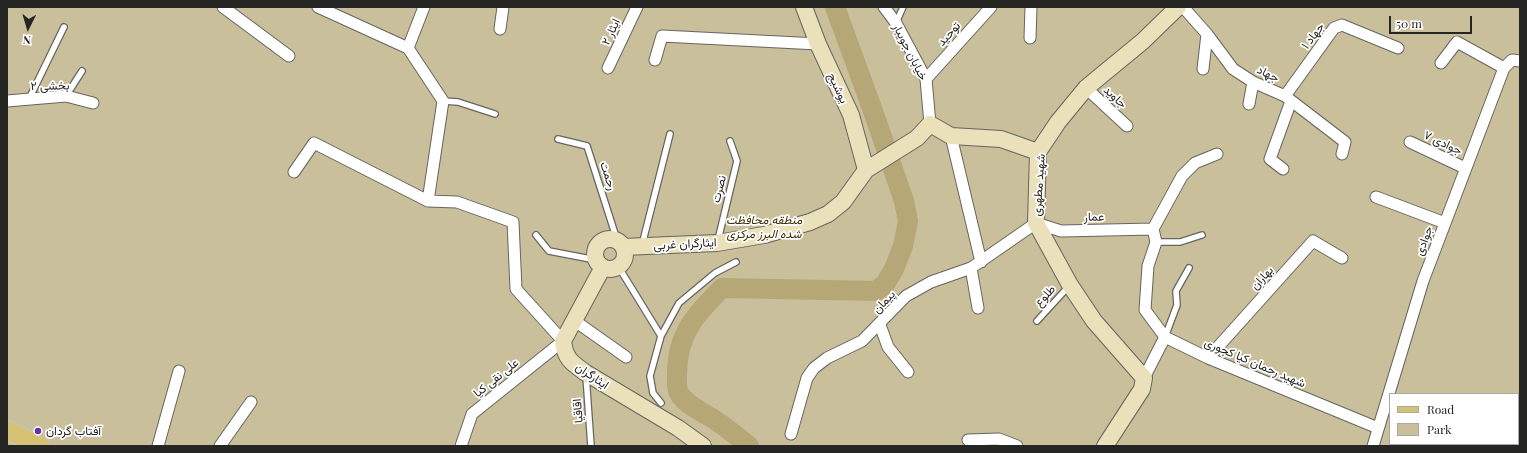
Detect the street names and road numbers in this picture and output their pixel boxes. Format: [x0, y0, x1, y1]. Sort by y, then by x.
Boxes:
street label: ایثار ۲ [599, 16, 623, 48]
street label: توحید [934, 19, 964, 49]
street label: جهاد ۱ [1298, 20, 1328, 52]
street label: خیابان جویبار [890, 21, 930, 83]
street label: جهاد [1255, 63, 1281, 85]
street label: یوشیج [825, 70, 851, 106]
street label: بخشی ۲ [30, 78, 70, 94]
street label: جاوید [1100, 83, 1130, 111]
street label: جوادی ۷ [1422, 128, 1464, 158]
street label: شهید مطهری [1030, 153, 1048, 217]
street label: رحمت [597, 160, 619, 192]
street label: نصرت [709, 174, 729, 204]
street label: عمار [1084, 210, 1104, 224]
street label: جوادی [1412, 224, 1436, 258]
street label: ایثارگران غربی [653, 235, 717, 253]
street label: بهاران [1248, 263, 1276, 293]
street label: طلوع [1031, 282, 1059, 310]
street label: پیمان [870, 287, 898, 317]
street label: شهید رحمان کیا کجوری [1202, 335, 1308, 391]
street label: علی نقی کیا [471, 355, 521, 401]
street label: ایثارگران [573, 360, 611, 392]
street label: اقاقیا [570, 398, 586, 424]

